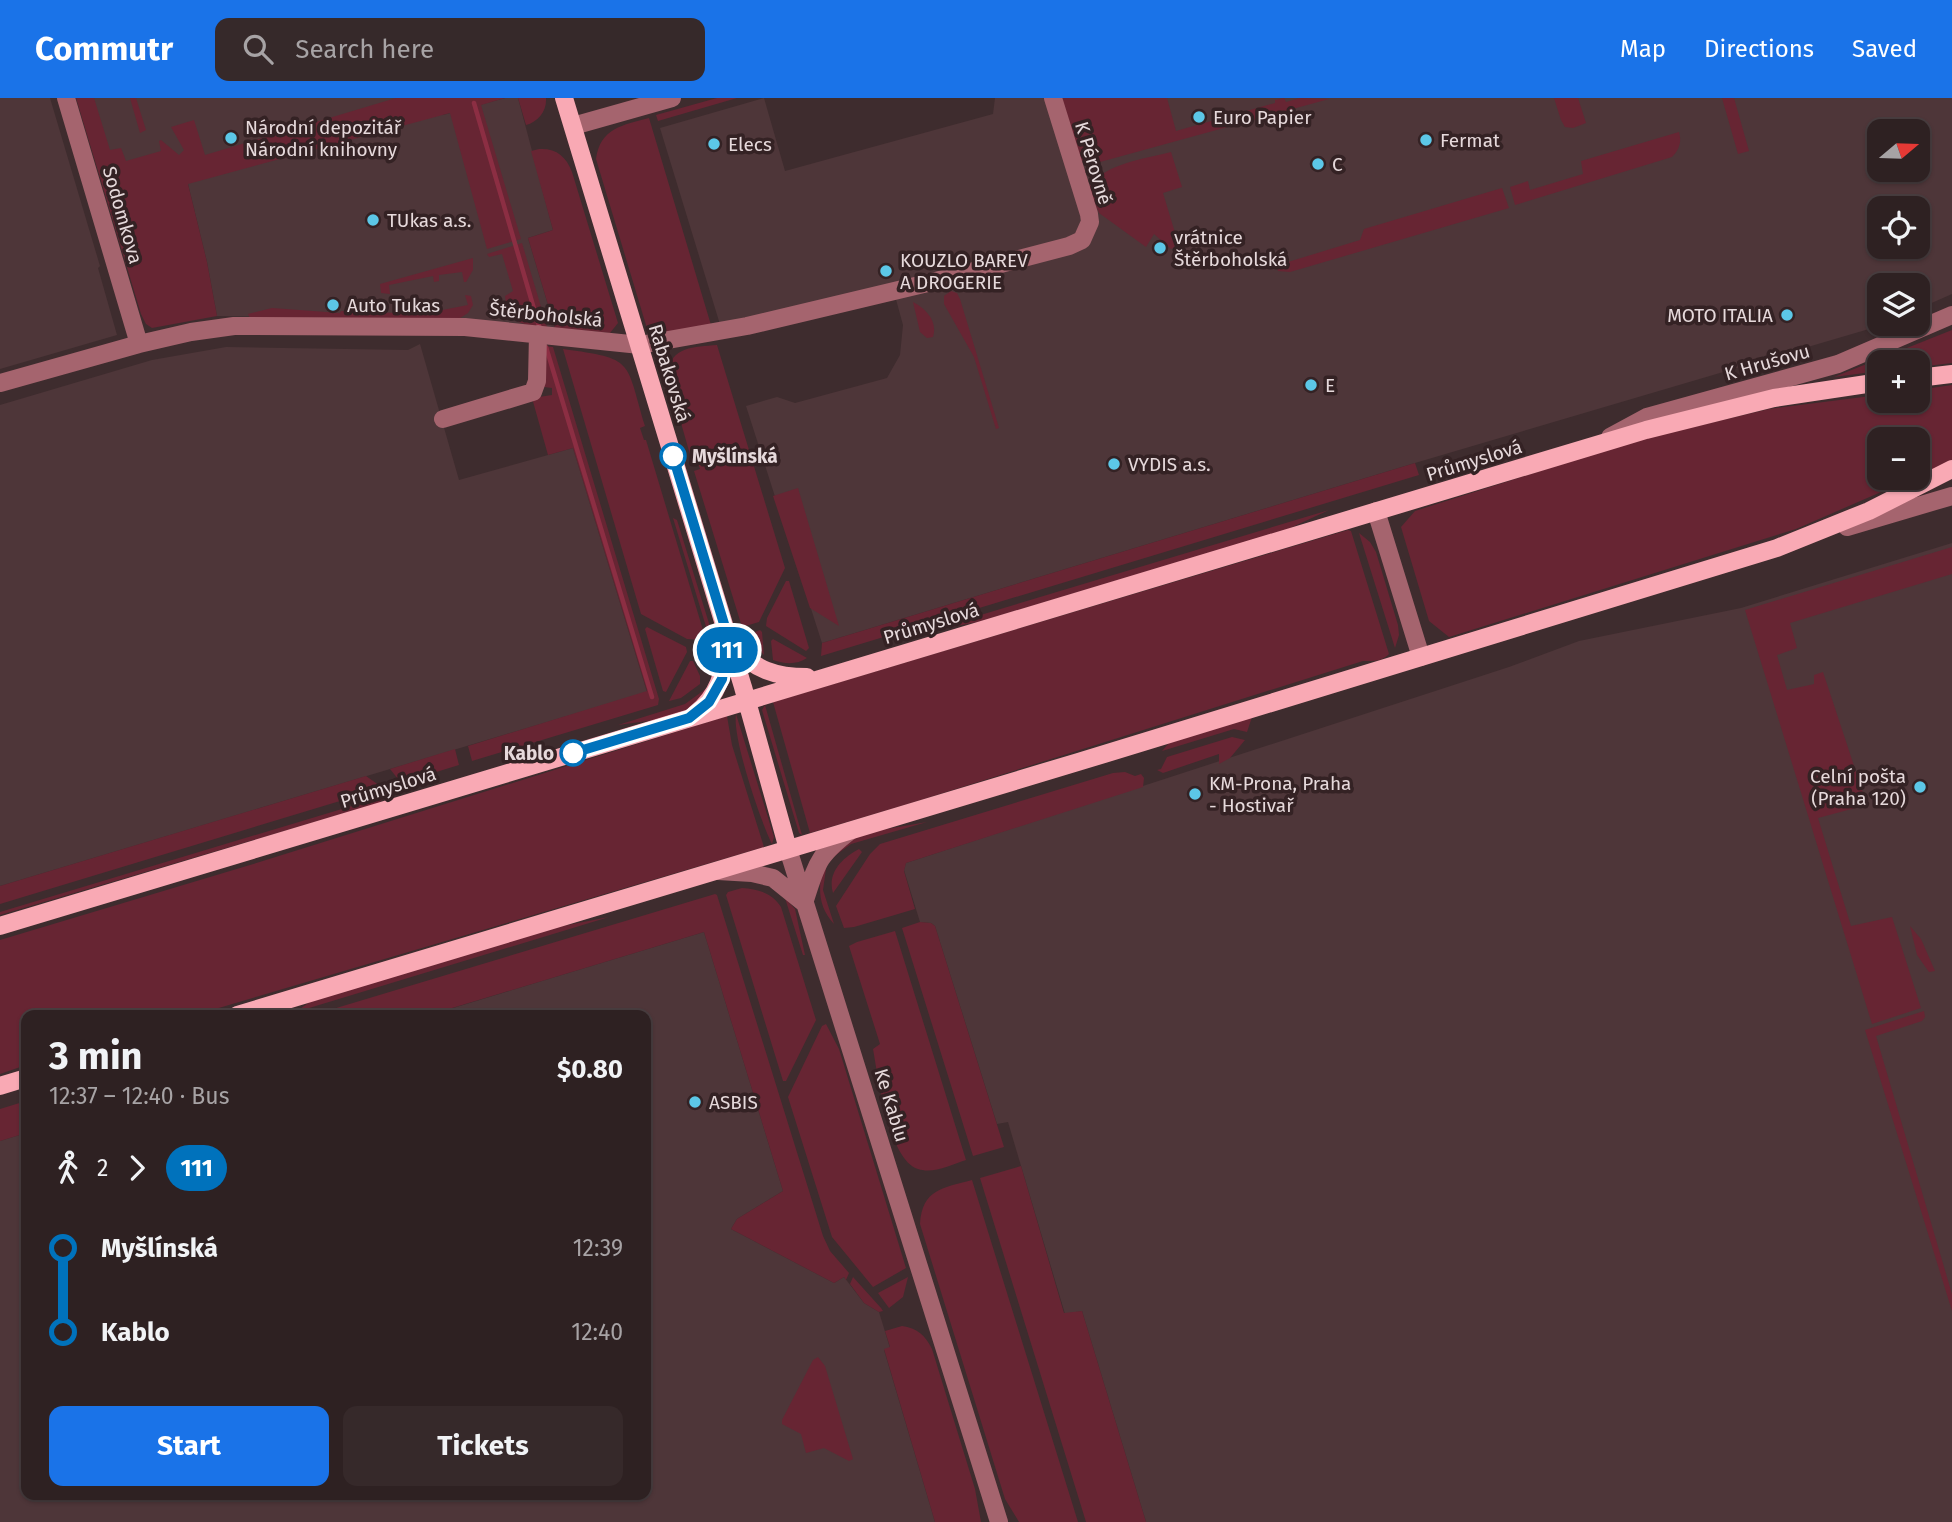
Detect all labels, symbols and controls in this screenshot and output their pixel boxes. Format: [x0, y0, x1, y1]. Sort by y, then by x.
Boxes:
search box [215, 18, 705, 81]
text: Commutr [35, 29, 173, 69]
icon: search [239, 30, 277, 68]
text: Search here [295, 34, 434, 65]
text: Map [1620, 35, 1666, 63]
text: Directions [1704, 35, 1814, 63]
text: Saved [1852, 35, 1917, 63]
place label: Euro Papier [1213, 106, 1312, 129]
marker: Euro Papier [1191, 109, 1207, 125]
place label: Národní depozitář Národní knihovny [245, 116, 402, 161]
street label: K Pérovně [1070, 119, 1117, 207]
north arrow [1867, 119, 1930, 182]
map controls [1867, 119, 1930, 490]
place label: Fermat [1440, 129, 1500, 152]
marker: Národní depozitář Národní knihovny [223, 130, 239, 146]
marker: Fermat [1418, 132, 1434, 148]
place label: Elecs [728, 133, 772, 156]
marker: Elecs [706, 136, 722, 152]
place label: C [1332, 153, 1343, 176]
marker: C [1310, 156, 1326, 172]
street label: Sodomkova [98, 164, 147, 266]
button: locate [1867, 196, 1930, 259]
place label: TUkas a.s. [387, 209, 471, 232]
marker: TUkas a.s. [365, 212, 381, 228]
place label: vrátnice Štěrboholská [1174, 226, 1287, 271]
marker: vrátnice Štěrboholská [1152, 240, 1168, 256]
place label: KOUZLO BAREV A DROGERIE [900, 249, 1028, 294]
marker: KOUZLO BAREV A DROGERIE [878, 263, 894, 279]
button: layers [1867, 273, 1930, 336]
place label: Auto Tukas [347, 294, 440, 317]
marker: Auto Tukas [325, 297, 341, 313]
street label: Štěrboholská [488, 297, 604, 332]
place label: MOTO ITALIA [1667, 304, 1773, 327]
marker: MOTO ITALIA [1779, 307, 1795, 323]
street label: Rabakovská [644, 321, 695, 425]
street label: K Hrušovu [1722, 339, 1813, 386]
button: + [1867, 350, 1930, 413]
place label: E [1325, 374, 1335, 397]
marker: E [1303, 377, 1319, 393]
button: − [1867, 427, 1930, 490]
street label: Průmyslová [1423, 435, 1525, 486]
marker: Myšlínská [660, 443, 686, 469]
place label: Myšlínská [692, 445, 778, 468]
place label: VYDIS a.s. [1128, 453, 1211, 476]
marker: VYDIS a.s. [1106, 456, 1122, 472]
street label: Průmyslová [880, 598, 982, 649]
line badge: 111 [687, 627, 767, 673]
text: 111 [711, 636, 743, 664]
marker: Kablo [560, 740, 586, 766]
place label: Kablo [504, 742, 554, 765]
street label: Průmyslová [337, 762, 439, 813]
place label: Celní pošta (Praha 120) [1810, 765, 1906, 810]
place label: KM-Prona, Praha - Hostivař [1209, 772, 1351, 817]
marker: Celní pošta (Praha 120) [1912, 779, 1928, 795]
marker: KM-Prona, Praha - Hostivař [1187, 786, 1203, 802]
text: 3 min [49, 1033, 143, 1079]
text: $0.80 [557, 1054, 623, 1085]
street label: Ke Kablu [869, 1066, 914, 1145]
text: 12:37 – 12:40 · Bus [49, 1082, 229, 1110]
place label: ASBIS [709, 1091, 758, 1114]
marker: ASBIS [687, 1094, 703, 1110]
icon: walk [49, 1149, 87, 1187]
icon: forward [118, 1149, 156, 1187]
text: 2 [97, 1154, 108, 1182]
text: 111 [180, 1154, 213, 1182]
text: Myšlínská [101, 1233, 218, 1264]
text: 12:39 [573, 1234, 623, 1262]
text: Kablo [101, 1317, 170, 1348]
text: 12:40 [571, 1318, 623, 1346]
button: Start [49, 1406, 329, 1486]
button: Tickets [343, 1406, 623, 1486]

